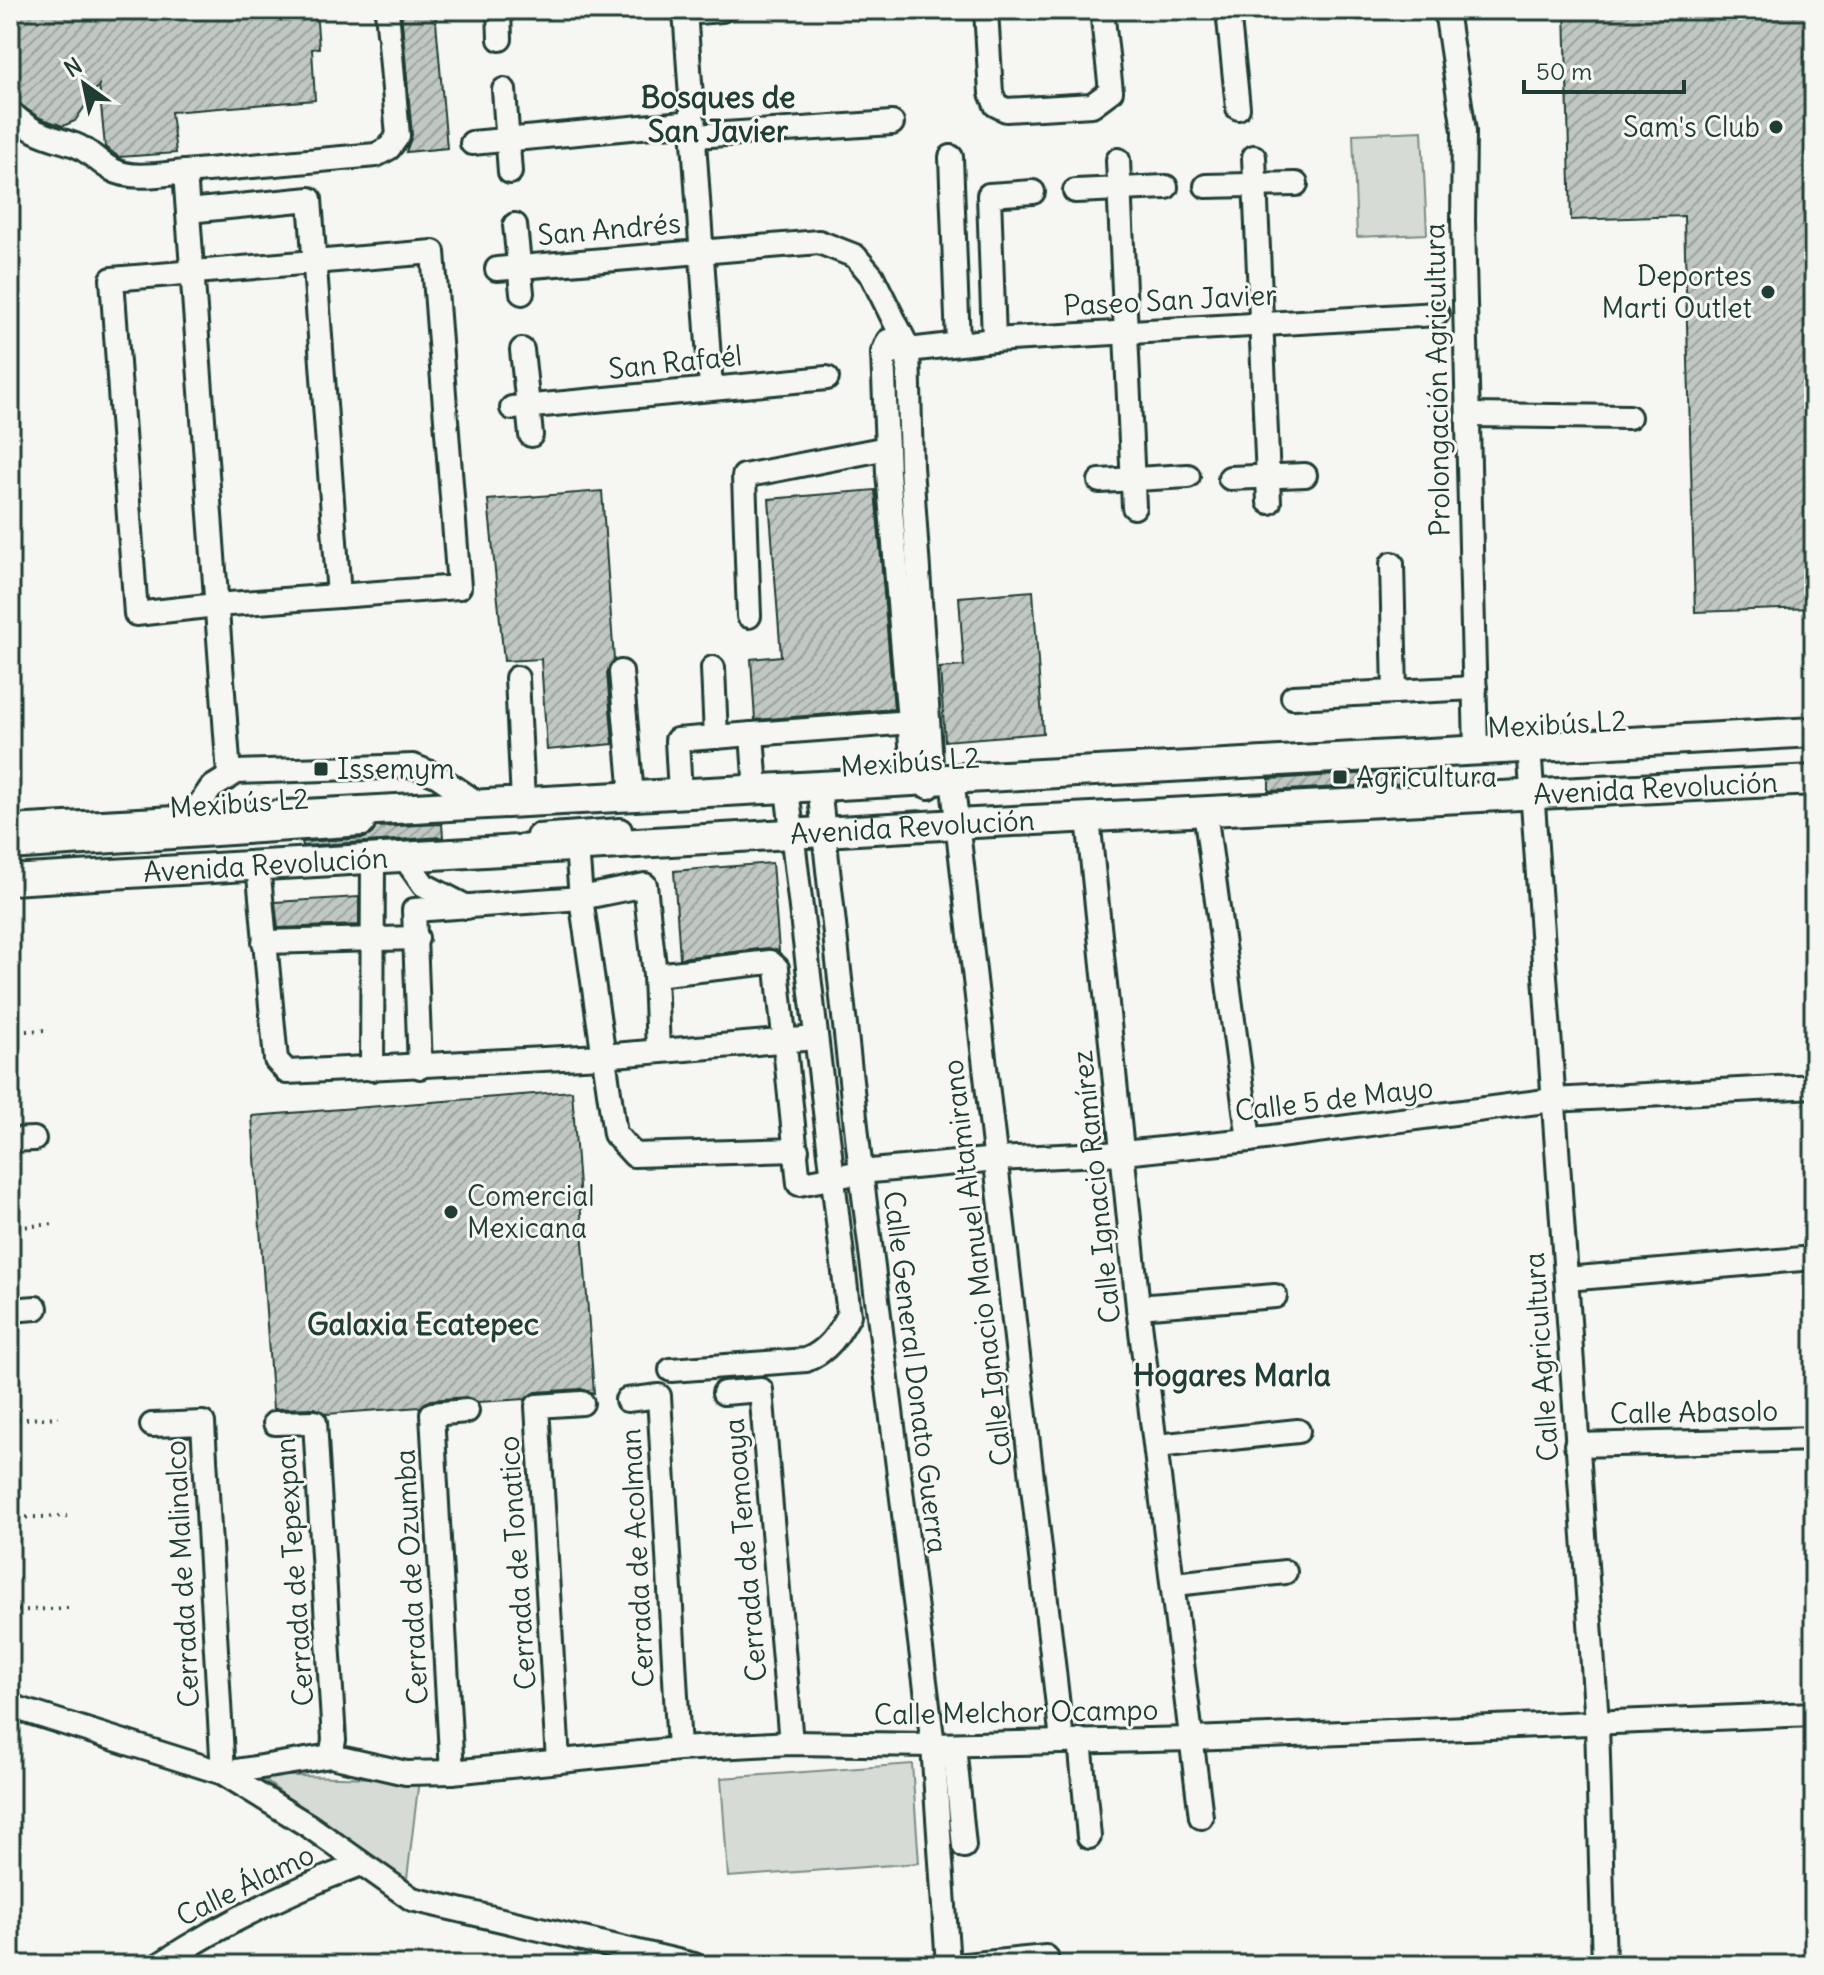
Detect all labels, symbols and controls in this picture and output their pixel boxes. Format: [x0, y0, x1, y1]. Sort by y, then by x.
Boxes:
north arrow [44, 44, 124, 124]
scale bar [1524, 44, 1684, 94]
text: N [59, 51, 87, 83]
text: 50 m [1536, 56, 1592, 86]
district label: Bosques de San Javier [641, 78, 795, 150]
place label: Sam's Club [1623, 109, 1760, 145]
marker: Sam's Club [1767, 118, 1785, 136]
street label: San Andrés [536, 205, 682, 253]
street label: Prolongación Agricultura [1416, 223, 1458, 537]
place label: Deportes Marti Outlet [1601, 258, 1752, 326]
street label: Paseo San Javier [1063, 276, 1277, 324]
marker: Deportes Marti Outlet [1759, 283, 1777, 301]
street label: San Rafaél [606, 337, 744, 387]
street label: Mexibús L2 [1486, 702, 1628, 746]
street label: Mexibús L2 [839, 739, 981, 785]
place label: Issemym [337, 751, 455, 787]
place label: Agricultura [1356, 759, 1497, 795]
marker: Issemym [312, 760, 330, 778]
street label: Avenida Revolución [1532, 764, 1779, 812]
marker: Agricultura [1331, 768, 1349, 786]
street label: Mexibús L2 [168, 780, 310, 826]
street label: Avenida Revolución [789, 802, 1036, 852]
street label: Avenida Revolución [142, 840, 389, 890]
street label: Calle Ignacio Ramírez [1064, 1049, 1128, 1325]
street label: Calle Ignacio Manuel Altamirano [934, 1058, 1020, 1468]
street label: Calle 5 de Mayo [1233, 1069, 1435, 1129]
place label: Comercial Mexicana [467, 1178, 595, 1246]
street label: Calle General Donato Guerra [876, 1189, 956, 1555]
marker: Comercial Mexicana [442, 1203, 460, 1221]
street label: Calle Agricultura [1516, 1251, 1566, 1463]
district label: Galaxia Ecatepec [307, 1305, 539, 1343]
district label: Hogares Marla [1133, 1356, 1331, 1394]
street label: Calle Abasolo [1609, 1393, 1779, 1431]
street label: Cerrada de Temoaya [716, 1417, 774, 1683]
street label: Cerrada de Acolman [612, 1428, 662, 1688]
street label: Cerrada de Tonatico [490, 1435, 544, 1691]
street label: Cerrada de Tepexpan [267, 1436, 321, 1708]
street label: Cerrada de Malinalco [157, 1439, 207, 1709]
street label: Cerrada de Ozumba [386, 1448, 436, 1706]
street label: Calle Melchor Ocampo [873, 1692, 1159, 1732]
street label: Calle Álamo [170, 1835, 320, 1934]

